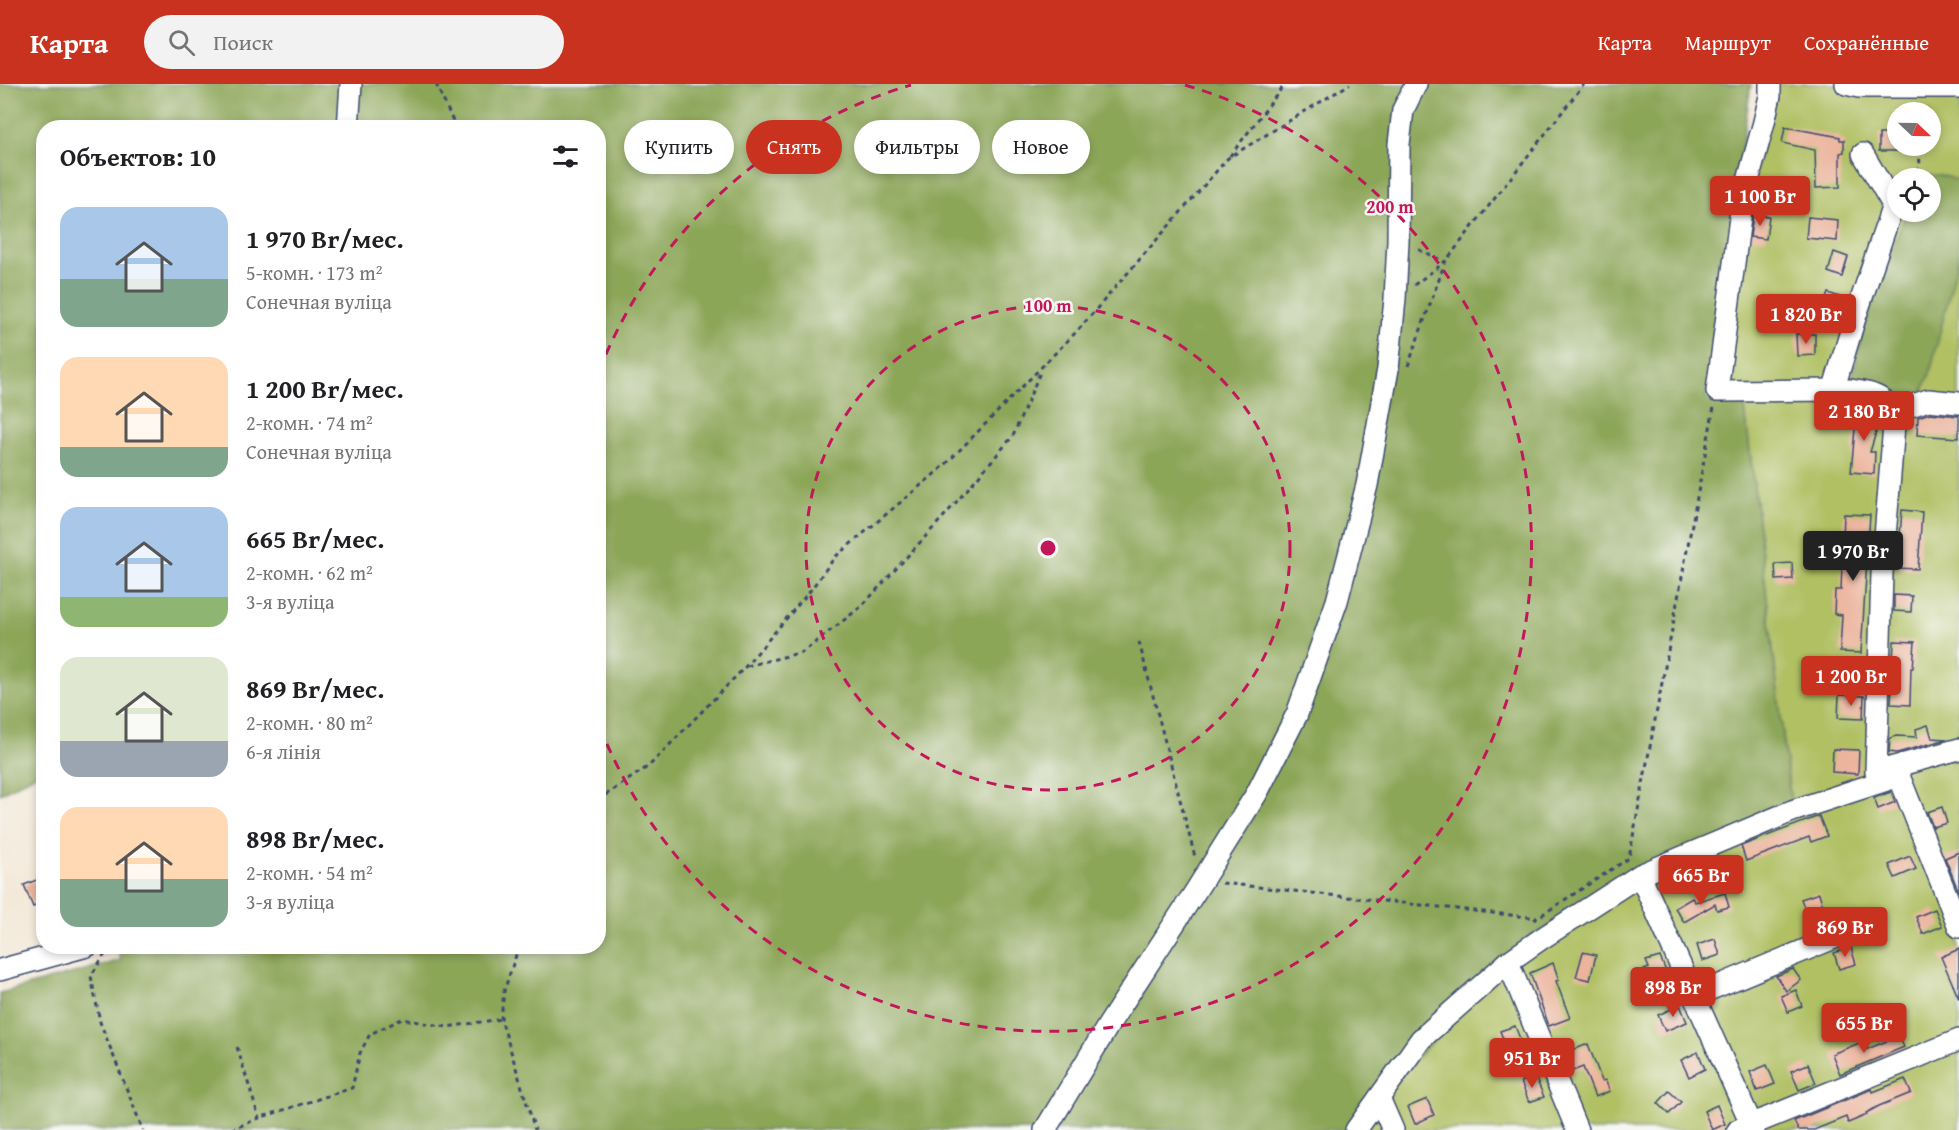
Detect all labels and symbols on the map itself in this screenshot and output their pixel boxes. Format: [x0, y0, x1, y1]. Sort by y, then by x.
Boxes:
north arrow [1887, 102, 1941, 156]
pin: 1 100 Br [1698, 176, 1822, 227]
text: 200 m [1366, 193, 1414, 220]
text: 100 m [1024, 292, 1072, 319]
pin: 1 820 Br [1744, 294, 1868, 345]
pin: 2 180 Br [1802, 391, 1926, 442]
pin: 1 970 Br [1791, 531, 1915, 582]
centre of rings [1038, 538, 1058, 558]
pin: 1 200 Br [1789, 656, 1913, 707]
pin: 665 Br [1652, 855, 1750, 906]
pin: 869 Br [1796, 907, 1894, 958]
pin: 898 Br [1624, 967, 1722, 1018]
pin: 655 Br [1815, 1003, 1913, 1054]
pin: 951 Br [1483, 1038, 1581, 1089]

